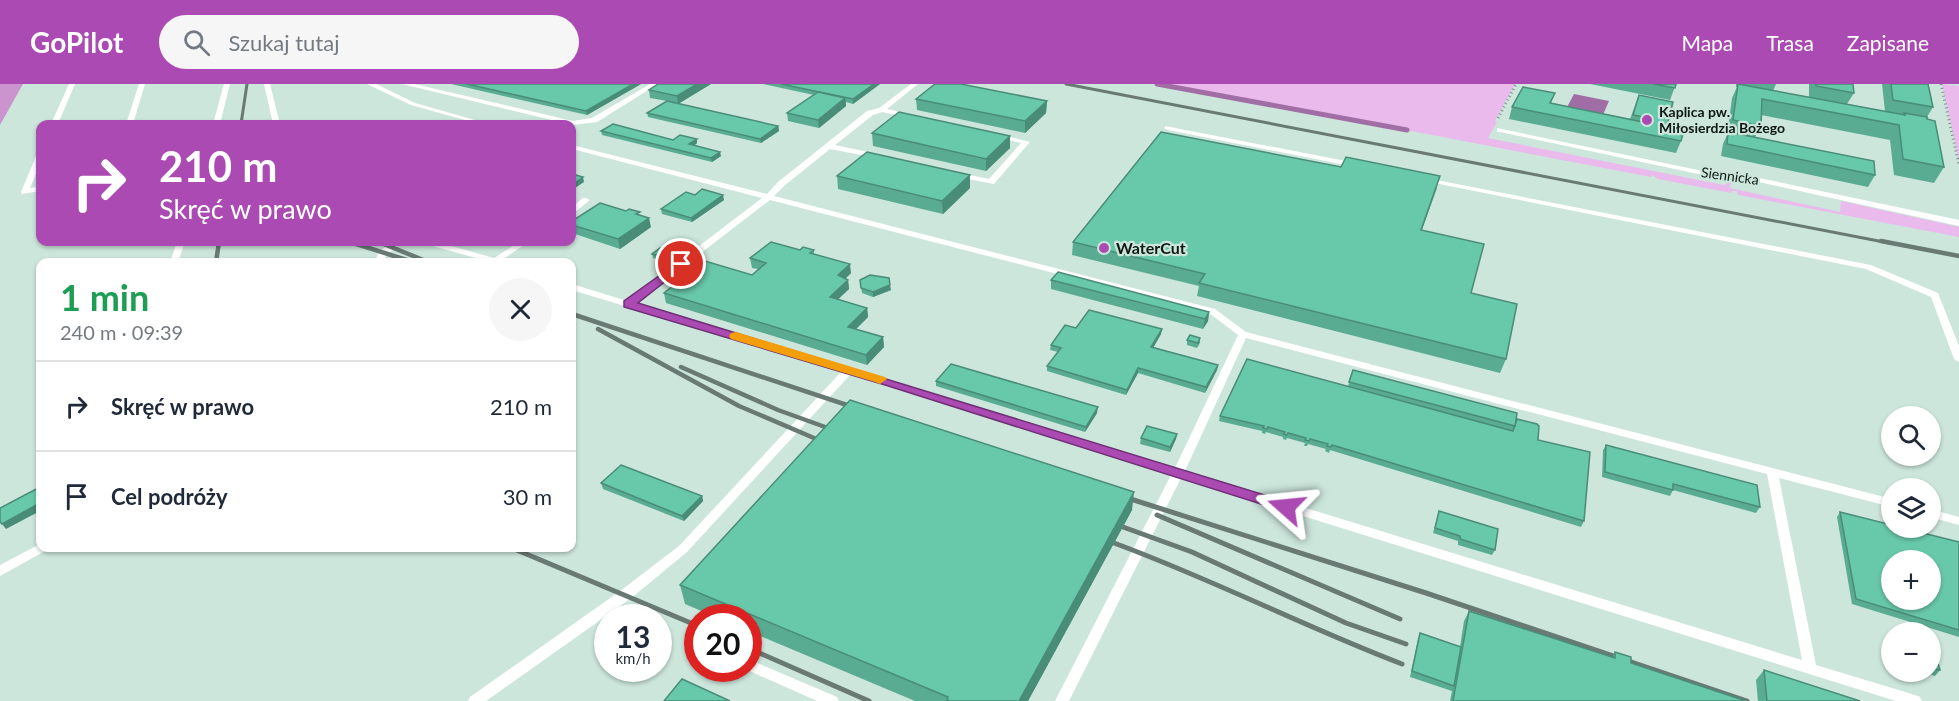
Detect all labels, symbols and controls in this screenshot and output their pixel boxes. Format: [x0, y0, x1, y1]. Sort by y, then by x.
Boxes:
search box [159, 15, 579, 69]
text: GoPilot [30, 25, 123, 59]
icon: search [180, 26, 213, 59]
text: Szukaj tutaj [228, 29, 339, 56]
text: Mapa [1681, 30, 1733, 55]
text: Trasa [1766, 30, 1814, 55]
text: Zapisane [1847, 30, 1929, 55]
place label: Kaplica pw. Miłosierdzia Bożego [1659, 103, 1785, 136]
marker: Kaplica pw. Miłosierdzia Bożego [1640, 113, 1654, 127]
text: 210 m [159, 141, 277, 191]
icon: right [60, 144, 138, 222]
street label: Siennicka [1700, 163, 1760, 188]
text: Skręć w prawo [159, 192, 332, 225]
pin [655, 238, 706, 289]
place label: WaterCut [1116, 238, 1186, 257]
marker: WaterCut [1097, 241, 1111, 255]
icon: arrive [664, 247, 697, 280]
text: 1 min [60, 275, 149, 319]
button: close [489, 278, 552, 341]
text: 240 m · 09:39 [60, 320, 183, 344]
icon: right [60, 390, 93, 423]
text: Skręć w prawo [111, 393, 254, 420]
text: 210 m [490, 393, 552, 420]
map controls [1881, 406, 1941, 682]
button: search [1881, 406, 1941, 466]
position arrow [1254, 475, 1318, 539]
button: layers [1881, 478, 1941, 538]
icon: arrive [60, 480, 93, 513]
text: Cel podróży [111, 483, 228, 510]
text: 30 m [503, 483, 552, 510]
button: + [1881, 550, 1941, 610]
speed limit sign: 20 [684, 604, 762, 682]
text: 13 [616, 618, 650, 654]
button: − [1881, 622, 1941, 682]
text: km/h [615, 649, 651, 667]

